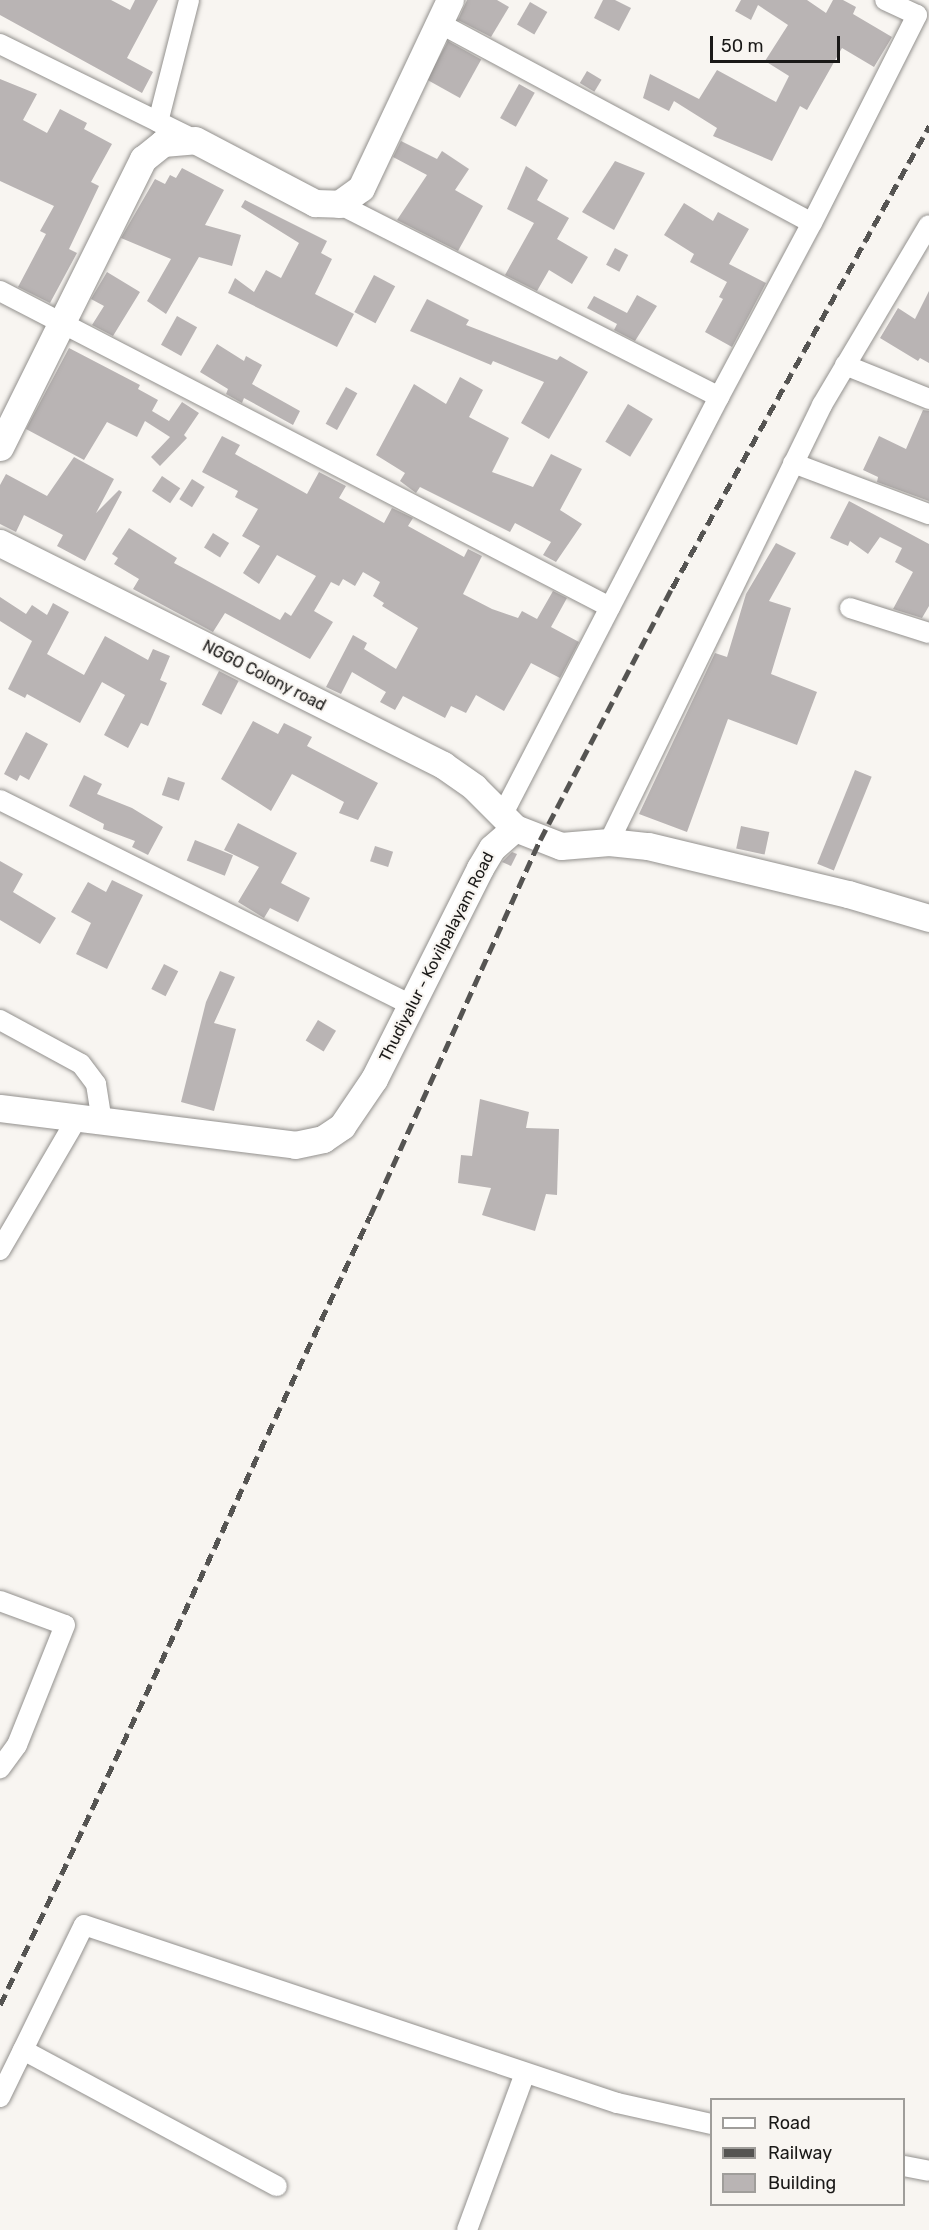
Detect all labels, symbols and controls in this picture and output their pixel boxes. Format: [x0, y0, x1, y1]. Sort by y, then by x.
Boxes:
scale bar [713, 24, 844, 62]
text: 50 m [721, 35, 764, 57]
street label: NGGO Colony road [199, 637, 329, 715]
street label: Thudiyalur - Kovilpalayam Road [376, 849, 498, 1065]
legend [710, 2098, 905, 2206]
text: Road [768, 2112, 811, 2134]
text: Railway [768, 2142, 832, 2164]
text: Building [768, 2172, 836, 2194]

